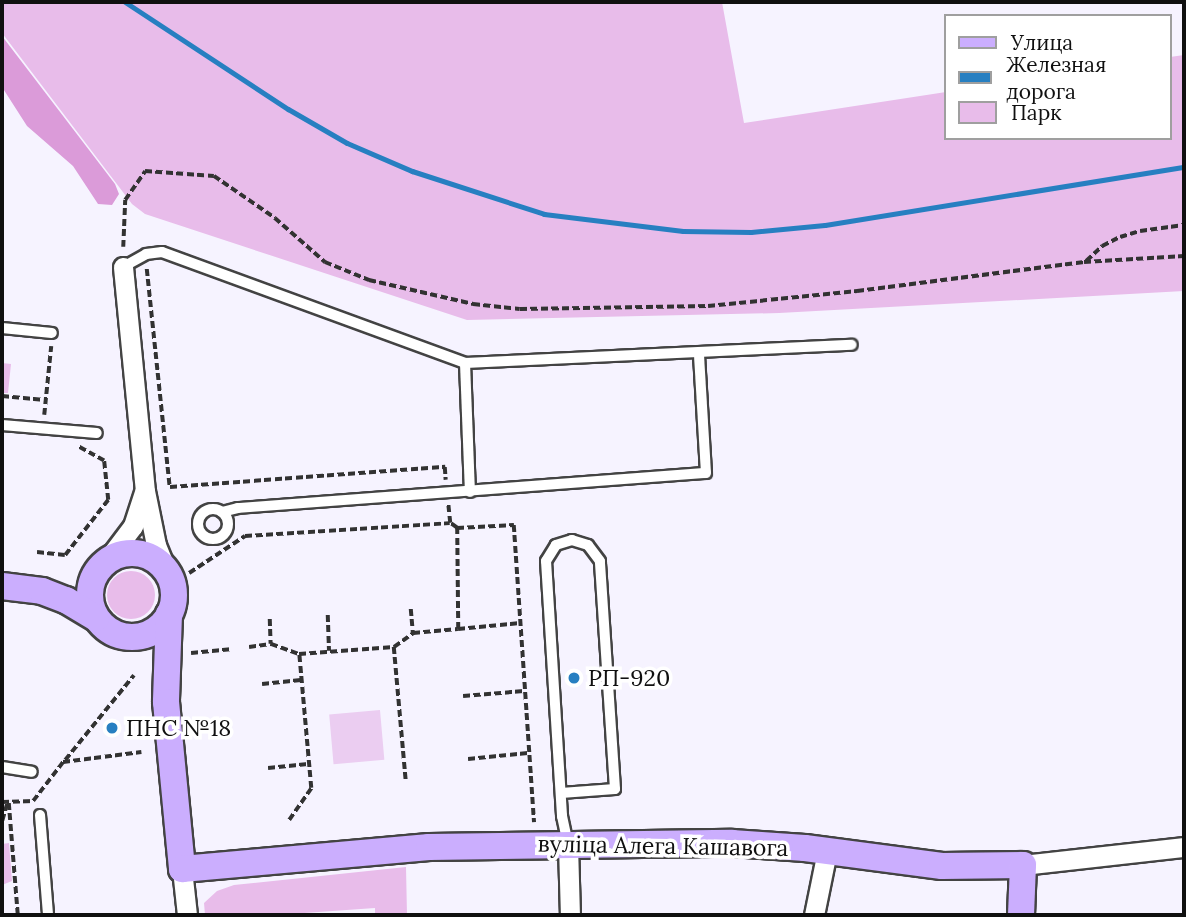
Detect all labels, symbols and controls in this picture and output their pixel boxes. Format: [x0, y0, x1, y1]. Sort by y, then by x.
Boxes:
legend [944, 14, 1172, 140]
text: Улица [1011, 29, 1073, 56]
text: Железная дорога [1006, 51, 1106, 105]
text: Парк [1011, 99, 1061, 126]
place label: РП-920 [588, 664, 670, 692]
marker: РП-920 [566, 670, 582, 686]
place label: ПНС №18 [126, 714, 231, 742]
marker: ПНС №18 [104, 720, 120, 736]
street label: вуліца Алега Кашавога [537, 830, 789, 862]

